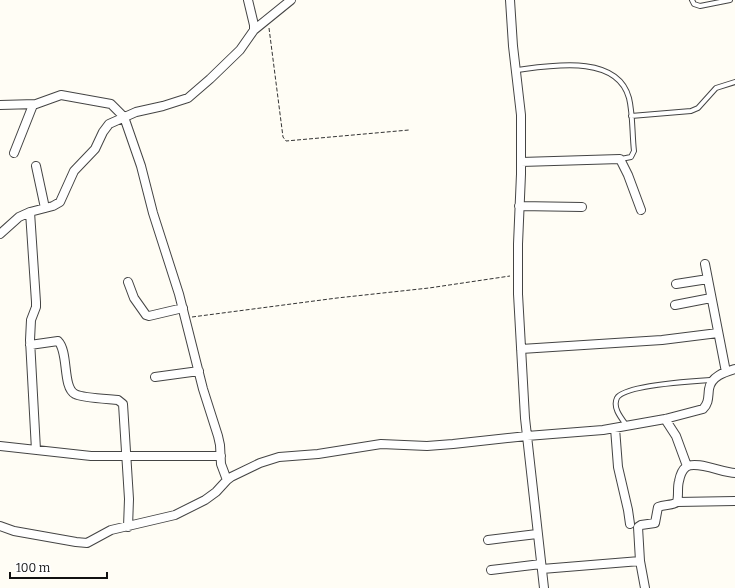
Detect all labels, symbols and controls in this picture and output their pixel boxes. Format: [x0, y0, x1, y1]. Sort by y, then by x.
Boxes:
scale bar [10, 554, 107, 580]
text: 100 m [16, 561, 51, 575]

